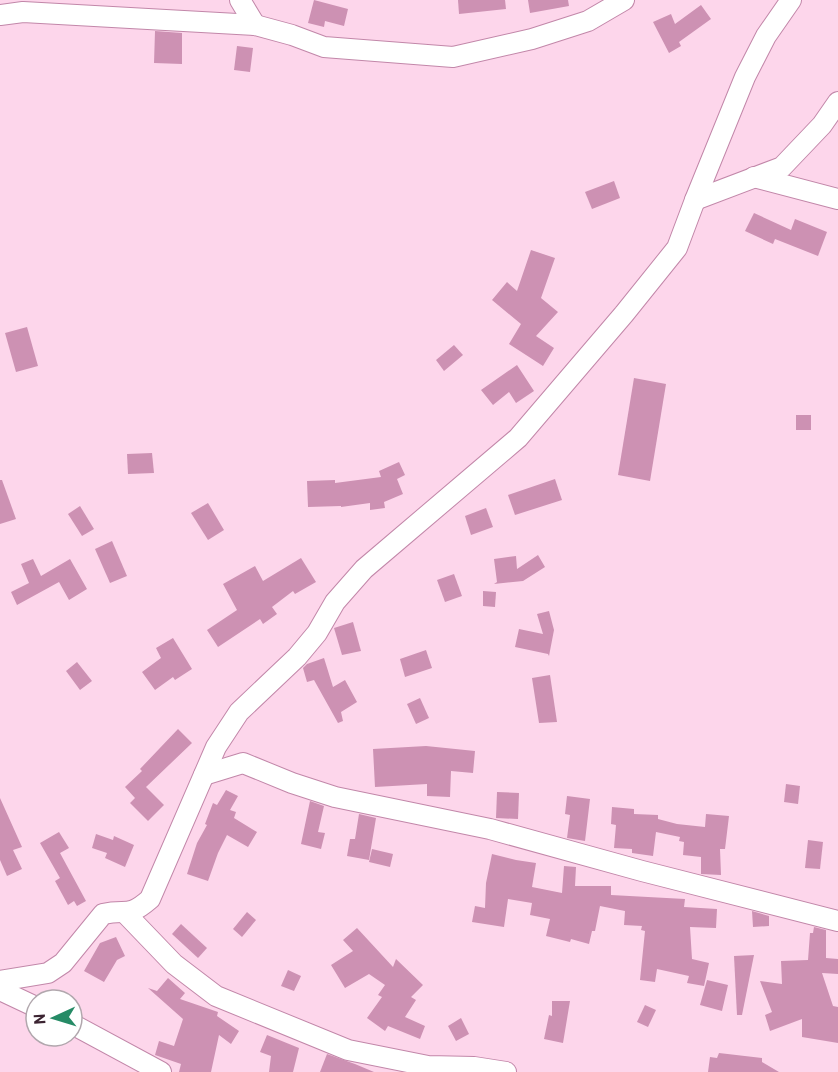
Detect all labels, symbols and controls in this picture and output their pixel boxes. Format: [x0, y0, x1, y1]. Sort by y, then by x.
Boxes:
north arrow [24, 988, 84, 1048]
text: N [29, 1013, 48, 1025]

